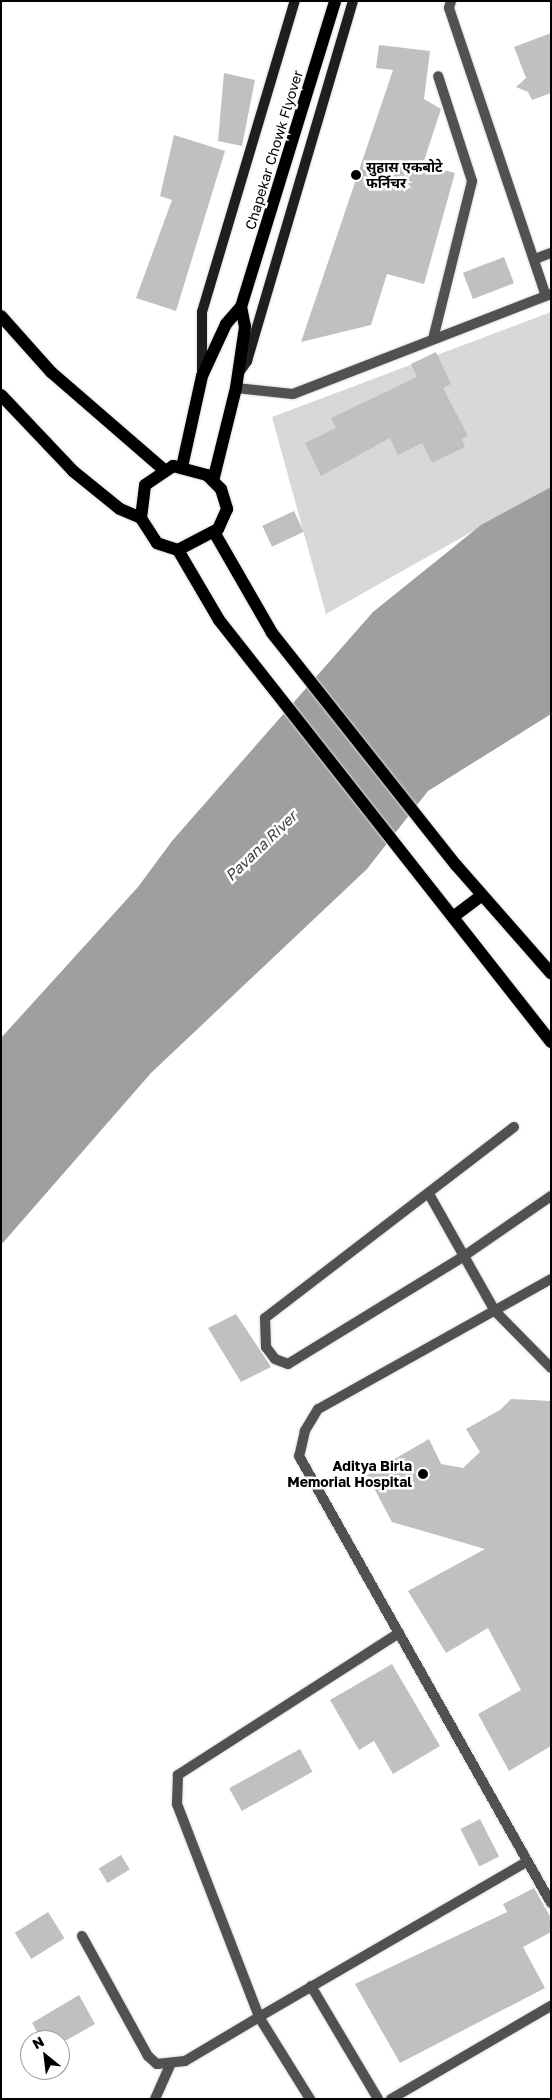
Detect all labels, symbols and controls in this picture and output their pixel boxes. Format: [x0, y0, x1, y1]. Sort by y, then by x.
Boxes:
street label: Chapekar Chowk Flyover [242, 68, 306, 232]
place label: सुहास एकबोटे फर्निचर [366, 159, 443, 192]
marker: सुहास एकबोटे फर्निचर [350, 169, 362, 181]
water label: Pavana River [221, 807, 301, 885]
place label: Aditya Birla Memorial Hospital [287, 1458, 412, 1490]
marker: Aditya Birla Memorial Hospital [416, 1467, 430, 1481]
north arrow [20, 2030, 70, 2080]
text: N [29, 2032, 47, 2052]

